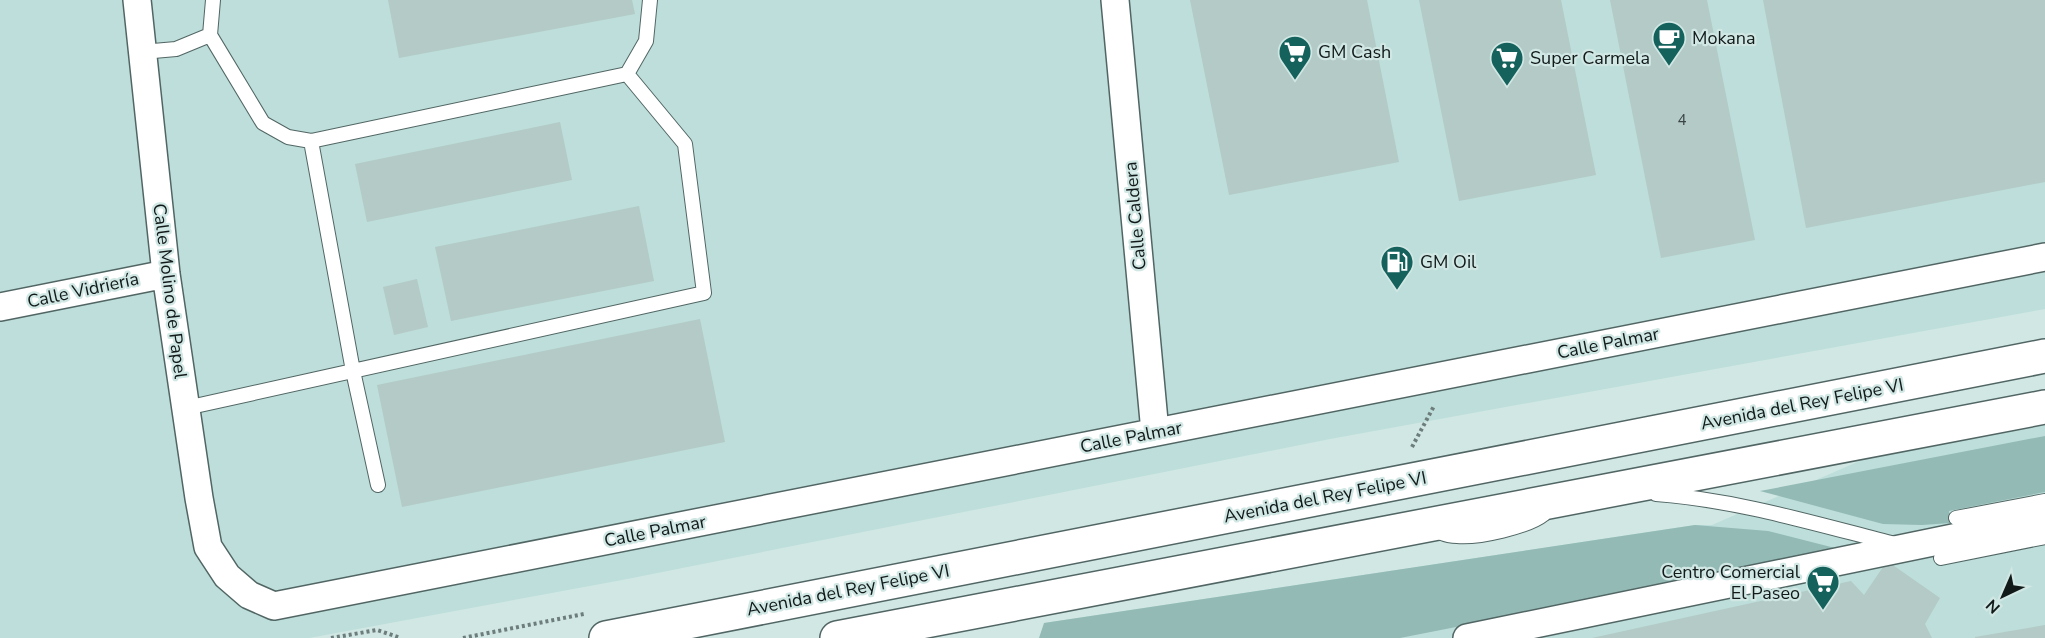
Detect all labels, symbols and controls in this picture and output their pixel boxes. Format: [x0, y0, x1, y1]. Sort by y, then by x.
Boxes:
cafe icon: Mokana [1651, 20, 1687, 67]
place label: Mokana [1692, 26, 1756, 50]
supermarket icon: GM Cash [1277, 34, 1313, 81]
place label: GM Cash [1318, 40, 1391, 64]
supermarket icon: Super Carmela [1489, 40, 1525, 87]
place label: Super Carmela [1530, 46, 1650, 70]
house number: 4 [1677, 110, 1687, 130]
street label: Calle Caldera [1118, 161, 1152, 271]
street label: Calle Molino de Papel [147, 202, 193, 381]
fuel station icon: GM Oil [1379, 244, 1415, 291]
place label: GM Oil [1420, 250, 1477, 274]
street label: Calle Vidriería [25, 266, 141, 314]
street label: Calle Palmar [1555, 321, 1662, 365]
street label: Avenida del Rey Felipe VI [1699, 373, 1905, 435]
street label: Calle Palmar [1078, 415, 1185, 459]
street label: Avenida del Rey Felipe VI [1222, 466, 1428, 528]
street label: Calle Palmar [602, 509, 709, 553]
street label: Avenida del Rey Felipe VI [745, 559, 951, 621]
place label: Centro Comercial El Paseo [1661, 560, 1801, 605]
supermarket icon: Centro Comercial El Paseo [1805, 564, 1841, 611]
north arrow [1973, 566, 2033, 626]
text: N [1981, 594, 2005, 618]

